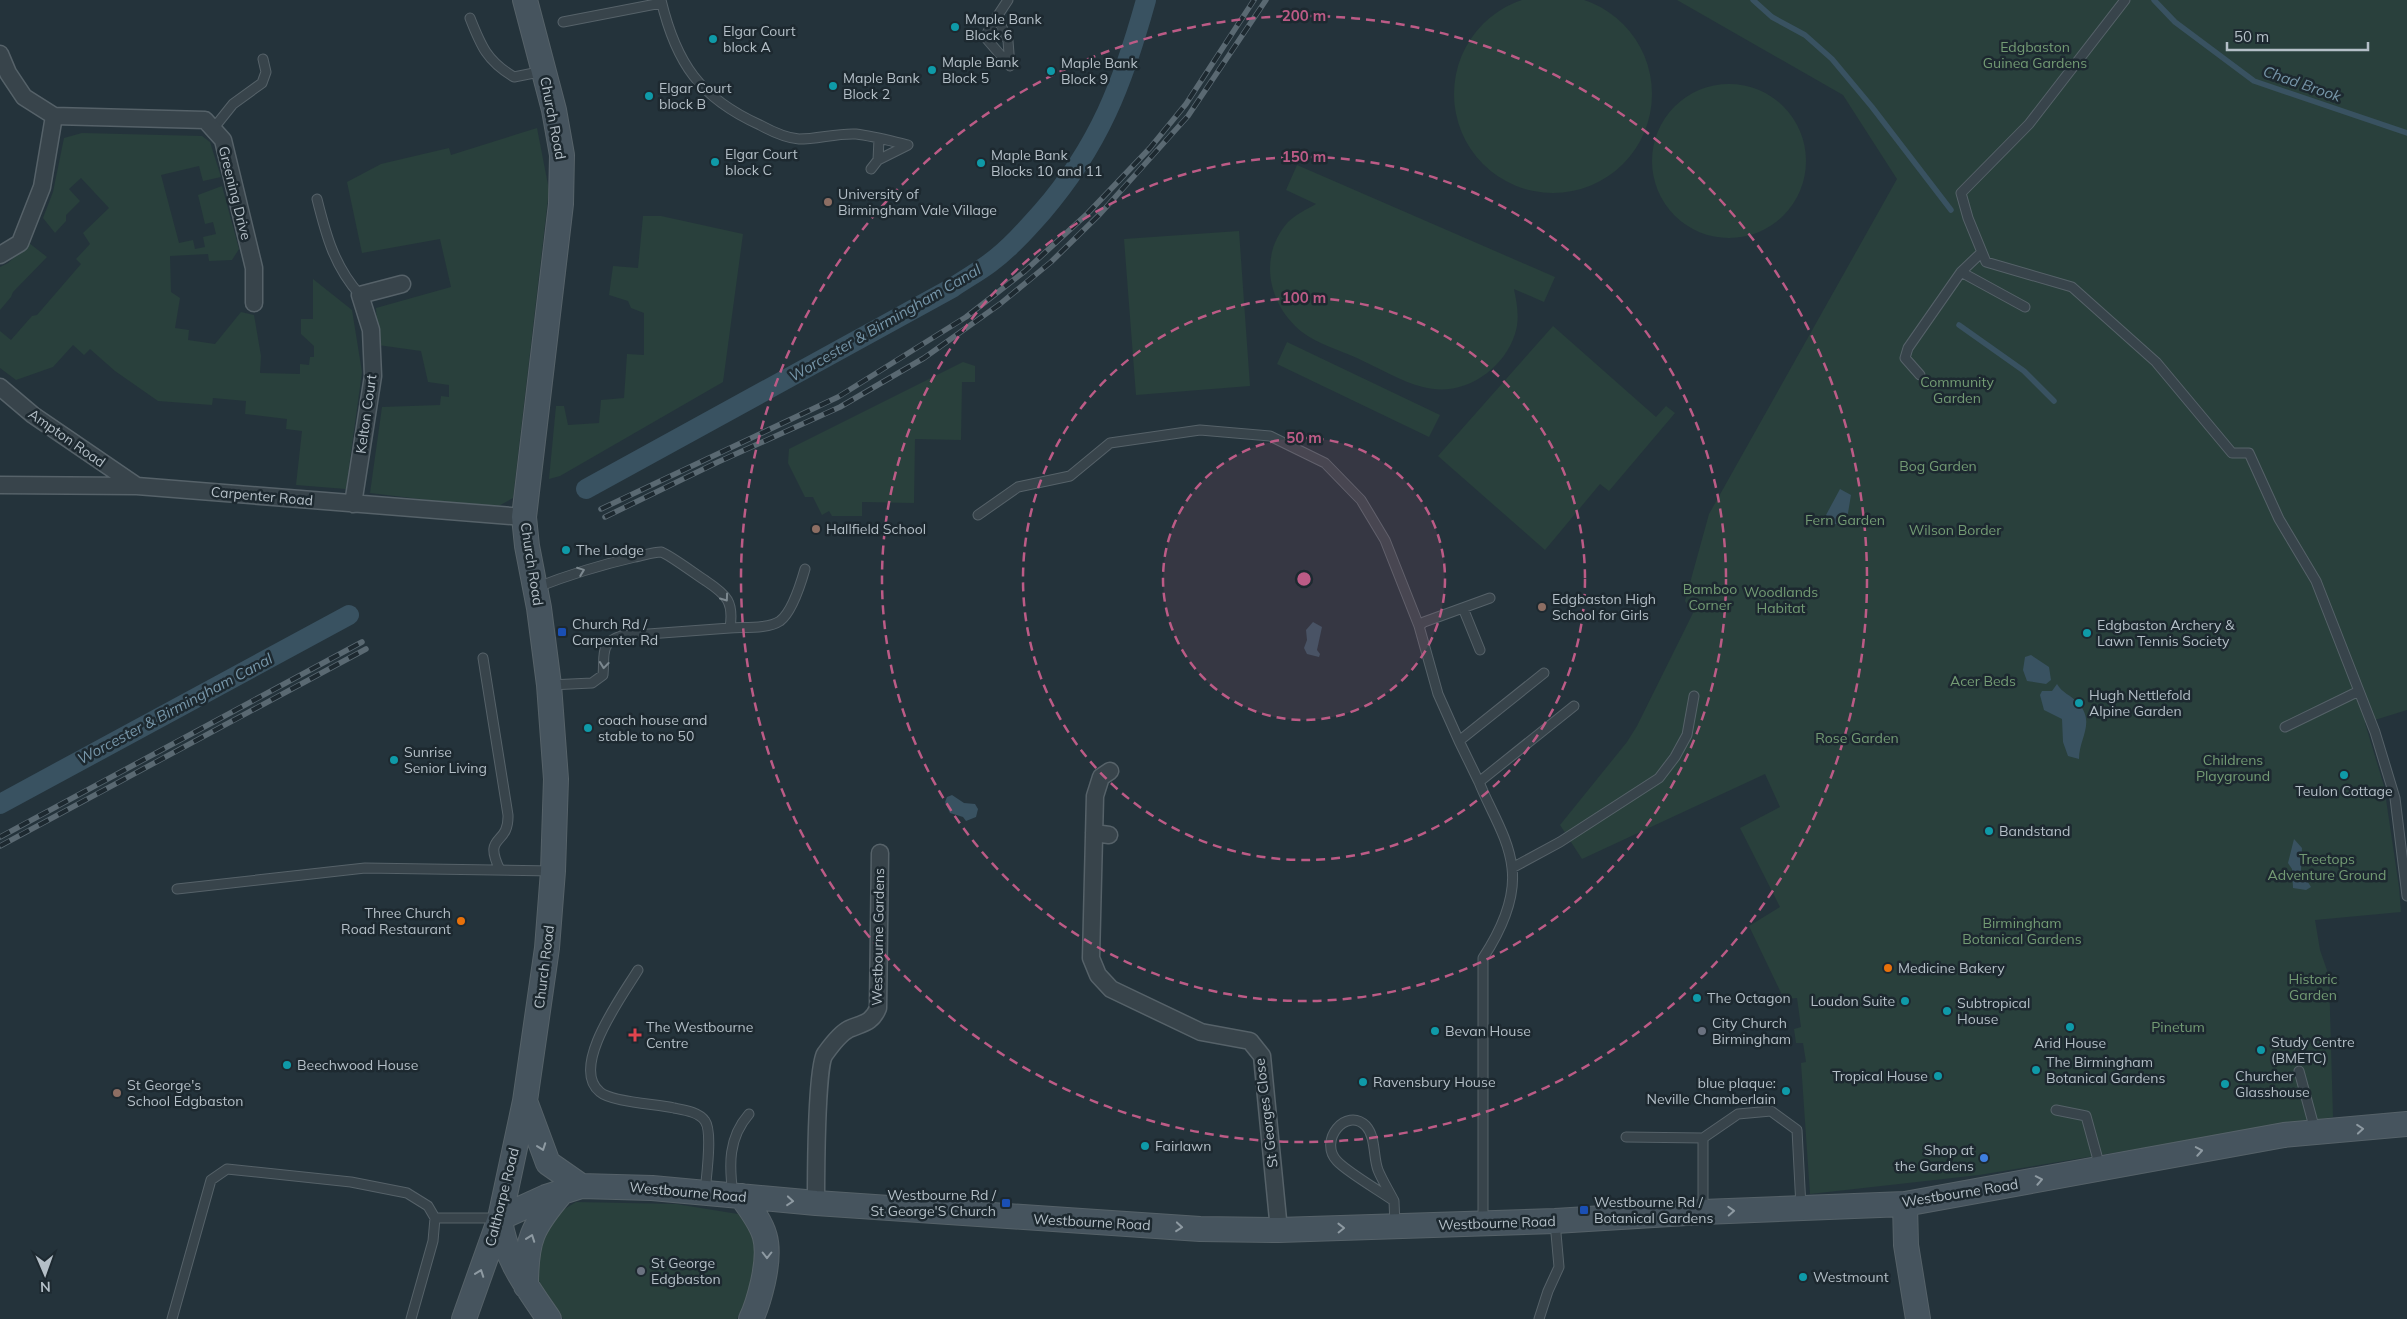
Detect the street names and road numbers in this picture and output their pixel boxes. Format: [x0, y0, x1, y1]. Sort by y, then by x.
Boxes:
street label: Church Road [536, 75, 570, 161]
street label: Greening Drive [215, 144, 255, 242]
street label: Kelton Court [352, 373, 380, 455]
street label: Ampton Road [25, 405, 109, 471]
street label: Carpenter Road [210, 483, 314, 509]
street label: Church Road [517, 521, 547, 607]
street label: Westbourne Gardens [868, 868, 888, 1006]
street label: Church Road [530, 924, 558, 1010]
street label: St Georges Close [1250, 1057, 1282, 1169]
street label: Calthorpe Road [481, 1146, 523, 1248]
street label: Westbourne Road [1901, 1175, 2019, 1211]
street label: Westbourne Road [629, 1178, 747, 1206]
street label: Westbourne Road [1033, 1210, 1151, 1234]
street label: Westbourne Road [1438, 1212, 1556, 1234]

